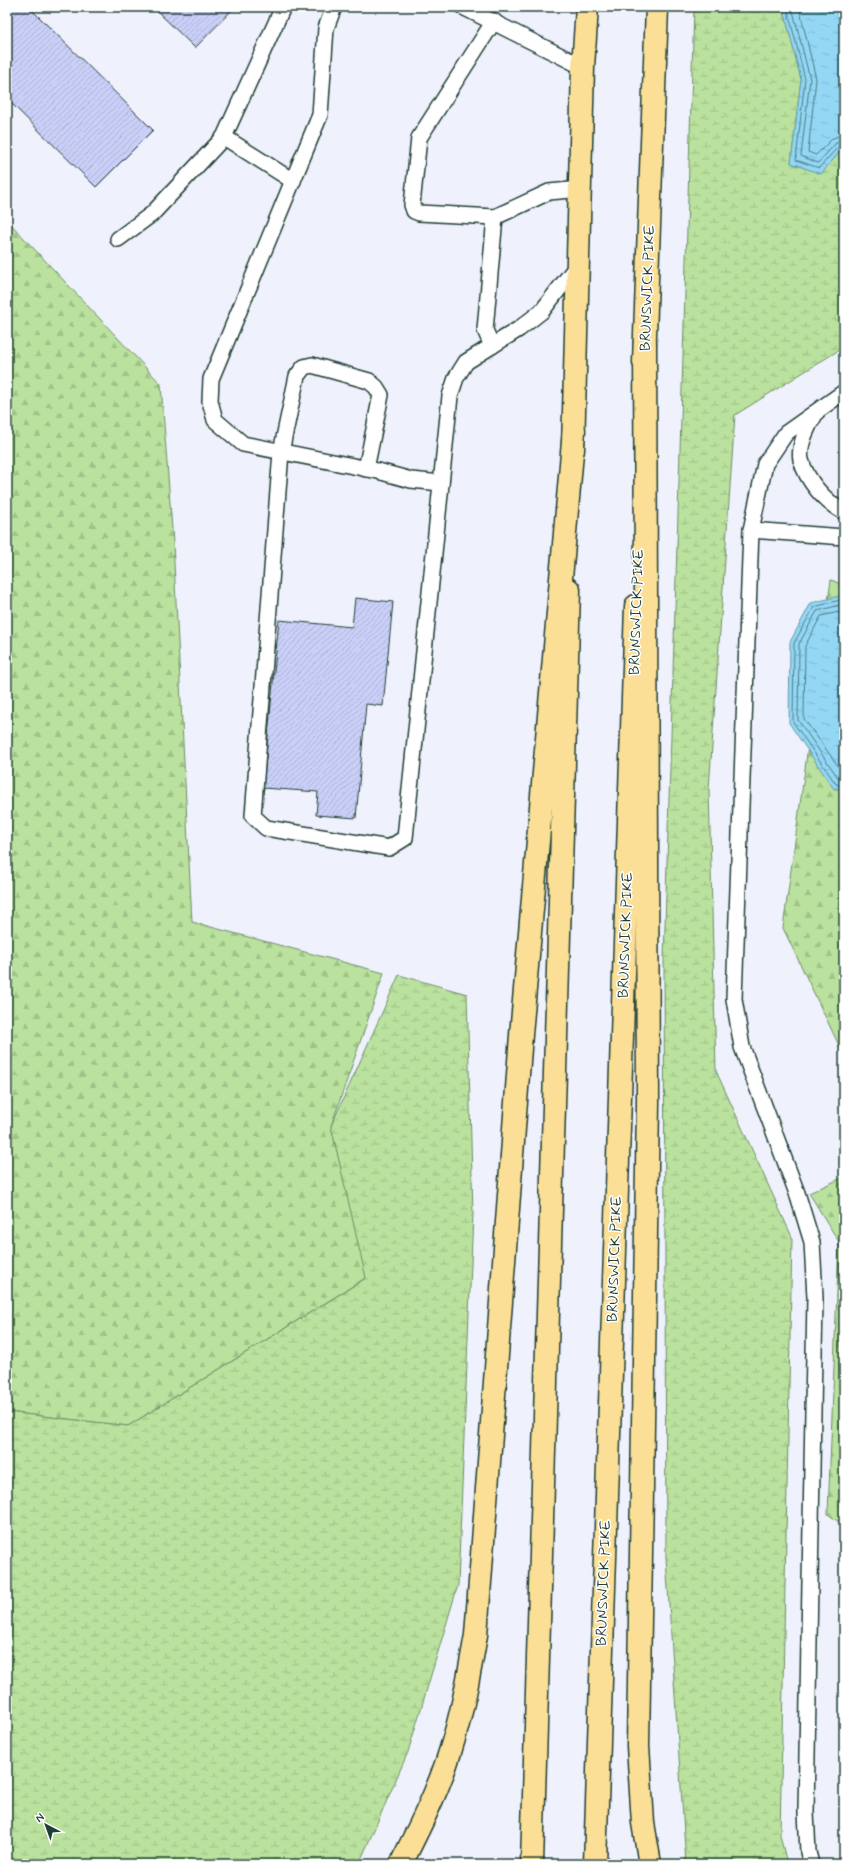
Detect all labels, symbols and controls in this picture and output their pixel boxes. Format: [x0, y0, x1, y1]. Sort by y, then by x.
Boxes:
street label: BRUNSWICK PIKE [636, 224, 660, 352]
street label: BRUNSWICK PIKE [625, 548, 649, 676]
street label: BRUNSWICK PIKE [614, 871, 638, 999]
street label: BRUNSWICK PIKE [603, 1195, 627, 1323]
street label: BRUNSWICK PIKE [592, 1519, 616, 1647]
north arrow [26, 1805, 66, 1845]
text: N [33, 1811, 47, 1826]

